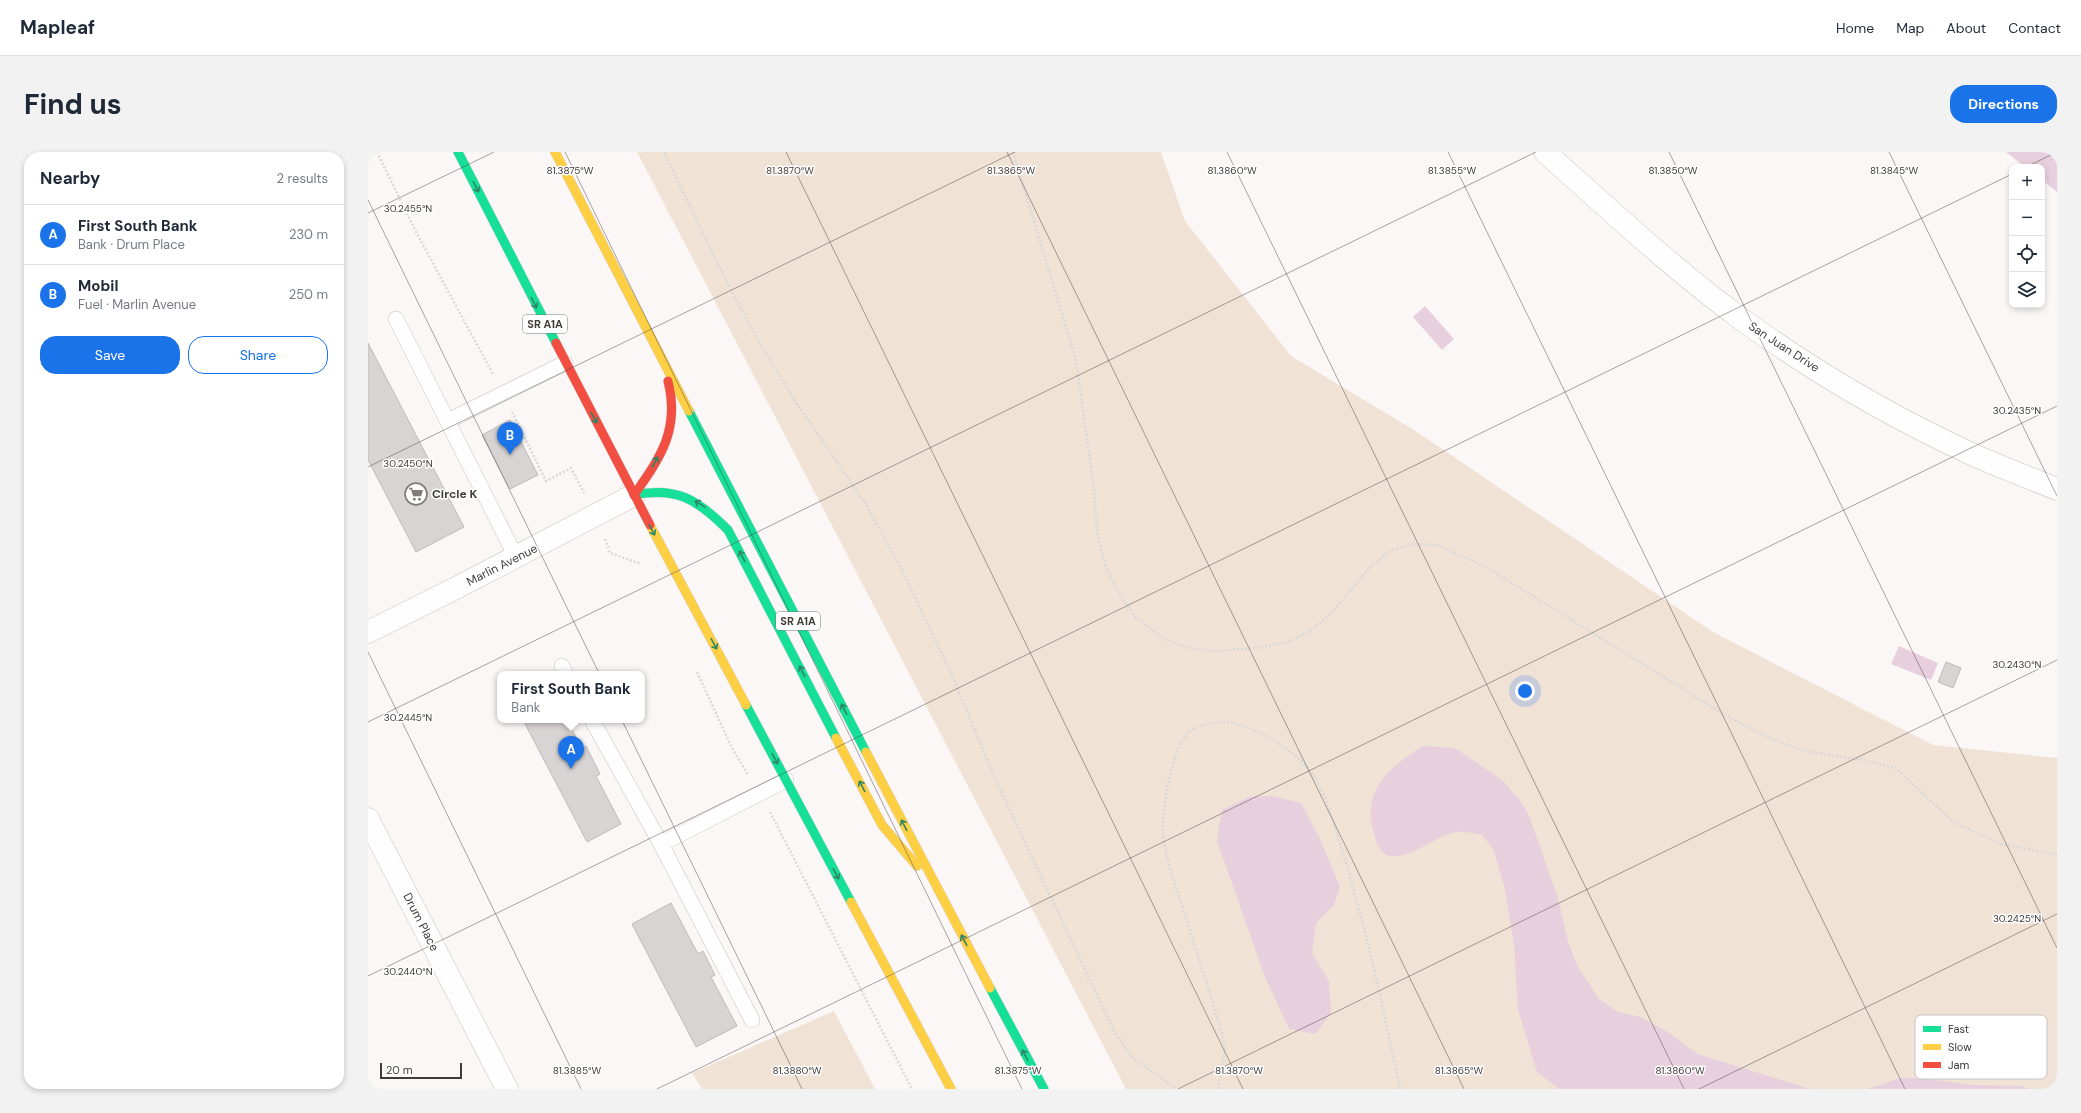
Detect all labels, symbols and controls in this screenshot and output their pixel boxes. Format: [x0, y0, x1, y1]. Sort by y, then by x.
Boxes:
text: Mapleaf [20, 15, 95, 40]
text: Home [1836, 19, 1874, 37]
text: Map [1896, 19, 1924, 37]
text: About [1946, 19, 1986, 37]
text: Contact [2008, 19, 2061, 37]
button: Directions [1950, 85, 2057, 123]
text: Find us [24, 86, 122, 123]
text: 81.3875°W [547, 164, 594, 177]
text: 81.3870°W [766, 164, 814, 177]
text: 81.3865°W [987, 164, 1035, 177]
text: 81.3860°W [1207, 164, 1257, 177]
text: 81.3855°W [1428, 164, 1476, 177]
text: 81.3850°W [1648, 164, 1698, 177]
text: 81.3845°W [1870, 164, 1918, 177]
map controls [2009, 164, 2045, 308]
button: + [2009, 164, 2045, 200]
text: Nearby [40, 167, 100, 189]
text: 2 results [277, 170, 328, 187]
one-way arrow [473, 181, 480, 193]
button: − [2009, 200, 2045, 236]
text: 30.2455°N [384, 202, 432, 215]
text: First South Bank [78, 216, 197, 236]
text: A [48, 226, 58, 243]
text: 230 m [289, 226, 328, 243]
text: Bank · Drum Place [78, 236, 185, 253]
button: locate [2009, 236, 2045, 272]
button: layers [2009, 272, 2045, 308]
text: Mobil [78, 276, 118, 296]
text: B [49, 286, 57, 303]
text: 250 m [289, 286, 328, 303]
text: Fuel · Marlin Avenue [78, 296, 196, 313]
one-way arrow [531, 297, 538, 309]
road number: SR A1A [523, 315, 567, 333]
street label: San Juan Drive [1745, 318, 1823, 376]
button: Save [40, 336, 180, 374]
button: Share [188, 336, 328, 374]
text: 30.2435°N [1993, 404, 2041, 417]
one-way arrow [590, 412, 598, 424]
pin: B [497, 422, 523, 455]
one-way arrow [651, 456, 659, 468]
text: 30.2450°N [383, 457, 433, 470]
supermarket icon: Circle K [403, 481, 429, 507]
place label: Circle K [432, 486, 477, 502]
one-way arrow [694, 499, 705, 508]
one-way arrow [649, 524, 657, 536]
street label: Marlin Avenue [464, 540, 540, 590]
one-way arrow [738, 550, 745, 562]
road number: SR A1A [776, 612, 820, 630]
one-way arrow [710, 638, 718, 650]
text: 30.2430°N [1992, 658, 2042, 671]
one-way arrow [798, 665, 805, 677]
popup [497, 671, 645, 723]
text: First South Bank [511, 679, 631, 699]
your location [1515, 681, 1535, 701]
text: Bank [511, 699, 540, 716]
one-way arrow [840, 704, 847, 716]
text: 30.2445°N [384, 711, 432, 724]
pin: A [558, 736, 584, 769]
one-way arrow [771, 753, 779, 765]
one-way arrow [858, 781, 865, 793]
one-way arrow [900, 819, 907, 831]
one-way arrow [832, 868, 840, 880]
street label: Drum Place [400, 890, 443, 954]
text: 30.2425°N [1993, 912, 2041, 925]
one-way arrow [960, 934, 968, 946]
text: 30.2440°N [383, 965, 433, 978]
legend [1915, 1015, 2047, 1079]
text: Fast [1948, 1022, 1969, 1036]
text: Slow [1948, 1040, 1972, 1054]
one-way arrow [1021, 1049, 1029, 1061]
text: Jam [1948, 1058, 1969, 1072]
scale bar [380, 1061, 462, 1080]
text: 20 m [386, 1063, 412, 1077]
text: 81.3885°W [553, 1064, 601, 1077]
text: 81.3880°W [773, 1064, 822, 1077]
text: 81.3875°W [995, 1064, 1042, 1077]
text: 81.3870°W [1215, 1064, 1263, 1077]
text: 81.3865°W [1435, 1064, 1483, 1077]
text: 81.3860°W [1655, 1064, 1705, 1077]

